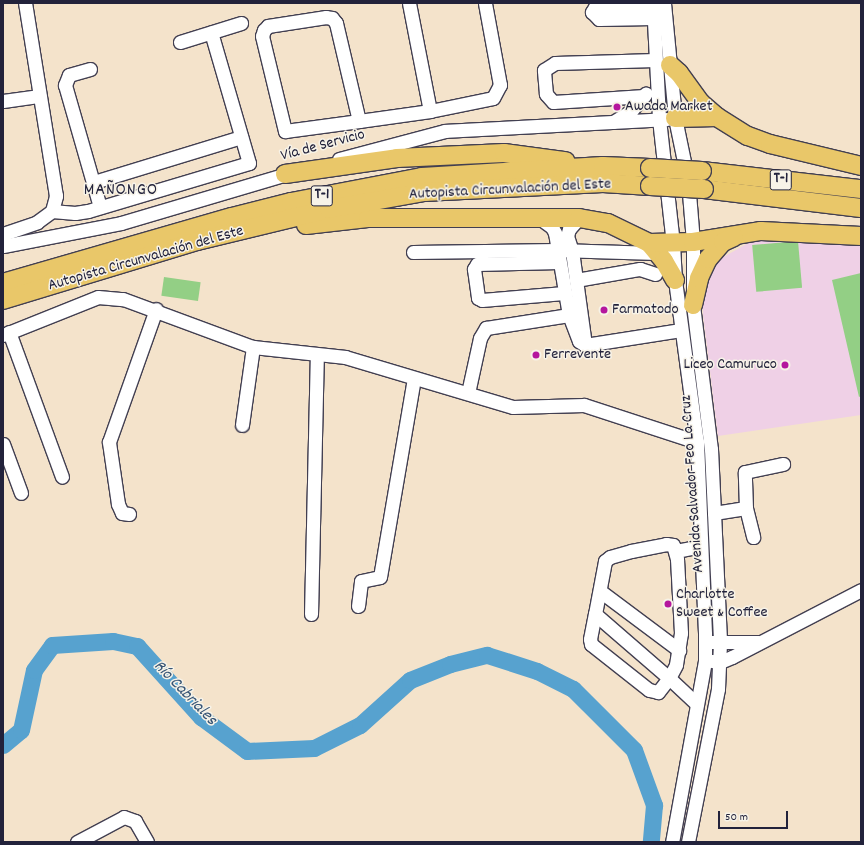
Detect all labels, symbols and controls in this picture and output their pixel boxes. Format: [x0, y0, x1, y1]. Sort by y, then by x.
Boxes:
place label: Awada Market [625, 97, 713, 117]
marker: Awada Market [612, 102, 622, 112]
street label: Vía de Servicio [279, 126, 367, 166]
road number: T-1 [769, 167, 793, 193]
street label: Autopista Circunvalación del Este [409, 175, 611, 205]
district label: MAÑONGO [84, 180, 158, 202]
road number: T-1 [310, 183, 334, 209]
street label: Autopista Circunvalación del Este [46, 222, 246, 296]
place label: Farmatodo [612, 300, 679, 320]
marker: Farmatodo [599, 305, 609, 315]
place label: Ferrevente [544, 345, 611, 365]
marker: Ferrevente [531, 350, 541, 360]
place label: Liceo Camuruco [684, 355, 777, 375]
marker: Liceo Camuruco [780, 360, 790, 370]
street label: Avenida Salvador Feo La Cruz [677, 395, 709, 573]
place label: Charlotte Sweet & Coffee [676, 585, 768, 623]
marker: Charlotte Sweet & Coffee [663, 599, 673, 609]
water label: Río Cabriales [148, 657, 220, 731]
scale bar [720, 803, 790, 829]
text: 50 m [725, 809, 748, 826]

